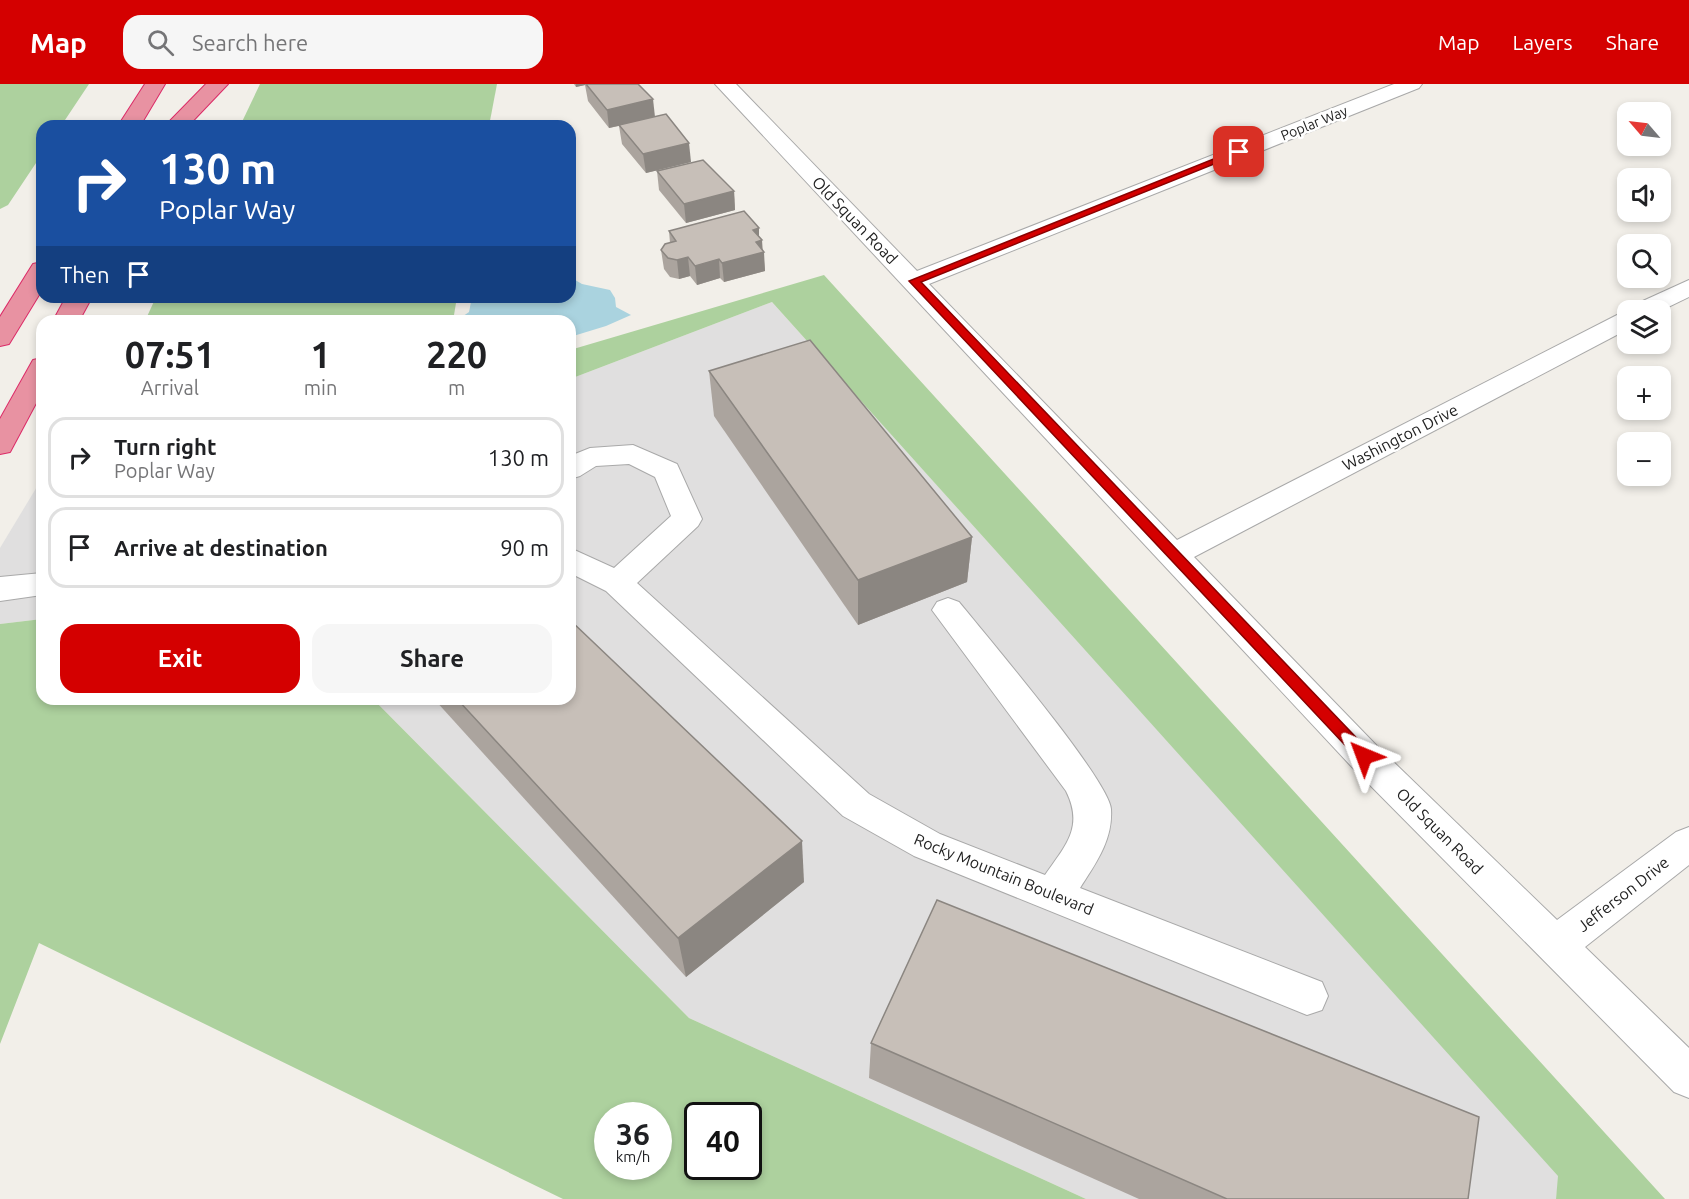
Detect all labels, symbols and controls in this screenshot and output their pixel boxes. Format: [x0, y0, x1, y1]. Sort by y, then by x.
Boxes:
search box [123, 15, 543, 69]
icon: search [144, 26, 177, 59]
text: Map [30, 27, 87, 58]
text: Search here [192, 30, 308, 55]
text: Map [1438, 30, 1479, 54]
text: Layers [1512, 30, 1573, 54]
text: Share [1606, 30, 1659, 54]
street label: Poplar Way [1278, 102, 1350, 144]
north arrow [1617, 102, 1671, 156]
map controls [1617, 102, 1671, 486]
pin [1213, 126, 1264, 177]
icon: arrive [1222, 135, 1255, 168]
icon: right [60, 144, 138, 222]
text: 130 m [159, 145, 276, 192]
button: sound [1617, 168, 1671, 222]
street label: Old Squan Road [809, 173, 901, 267]
text: Poplar Way [159, 194, 295, 224]
button: search [1617, 234, 1671, 288]
icon: arrive [122, 258, 155, 291]
text: Then [60, 262, 110, 287]
button: layers [1617, 300, 1671, 354]
text: 07:51 [125, 334, 215, 375]
text: 1 [310, 334, 331, 375]
text: 220 [426, 334, 487, 375]
button: + [1617, 366, 1671, 420]
text: Arrival [141, 376, 199, 399]
text: min [304, 376, 337, 399]
text: m [448, 376, 465, 399]
street label: Washington Drive [1339, 400, 1461, 474]
button: − [1617, 432, 1671, 486]
text: Turn right [114, 434, 216, 459]
icon: right [63, 441, 96, 474]
text: 130 m [488, 445, 549, 470]
text: Poplar Way [114, 459, 215, 482]
icon: arrive [63, 531, 96, 564]
text: Arrive at destination [114, 535, 328, 560]
text: 90 m [500, 535, 549, 560]
button: Exit [60, 624, 300, 693]
button: Share [312, 624, 552, 693]
position arrow [1332, 724, 1396, 788]
street label: Old Squan Road [1393, 784, 1487, 878]
street label: Rocky Mountain Boulevard [912, 830, 1096, 918]
street label: Jefferson Drive [1574, 853, 1672, 935]
speed limit sign: 40 [684, 1102, 762, 1180]
text: 36 [616, 1117, 650, 1151]
text: km/h [616, 1148, 650, 1165]

